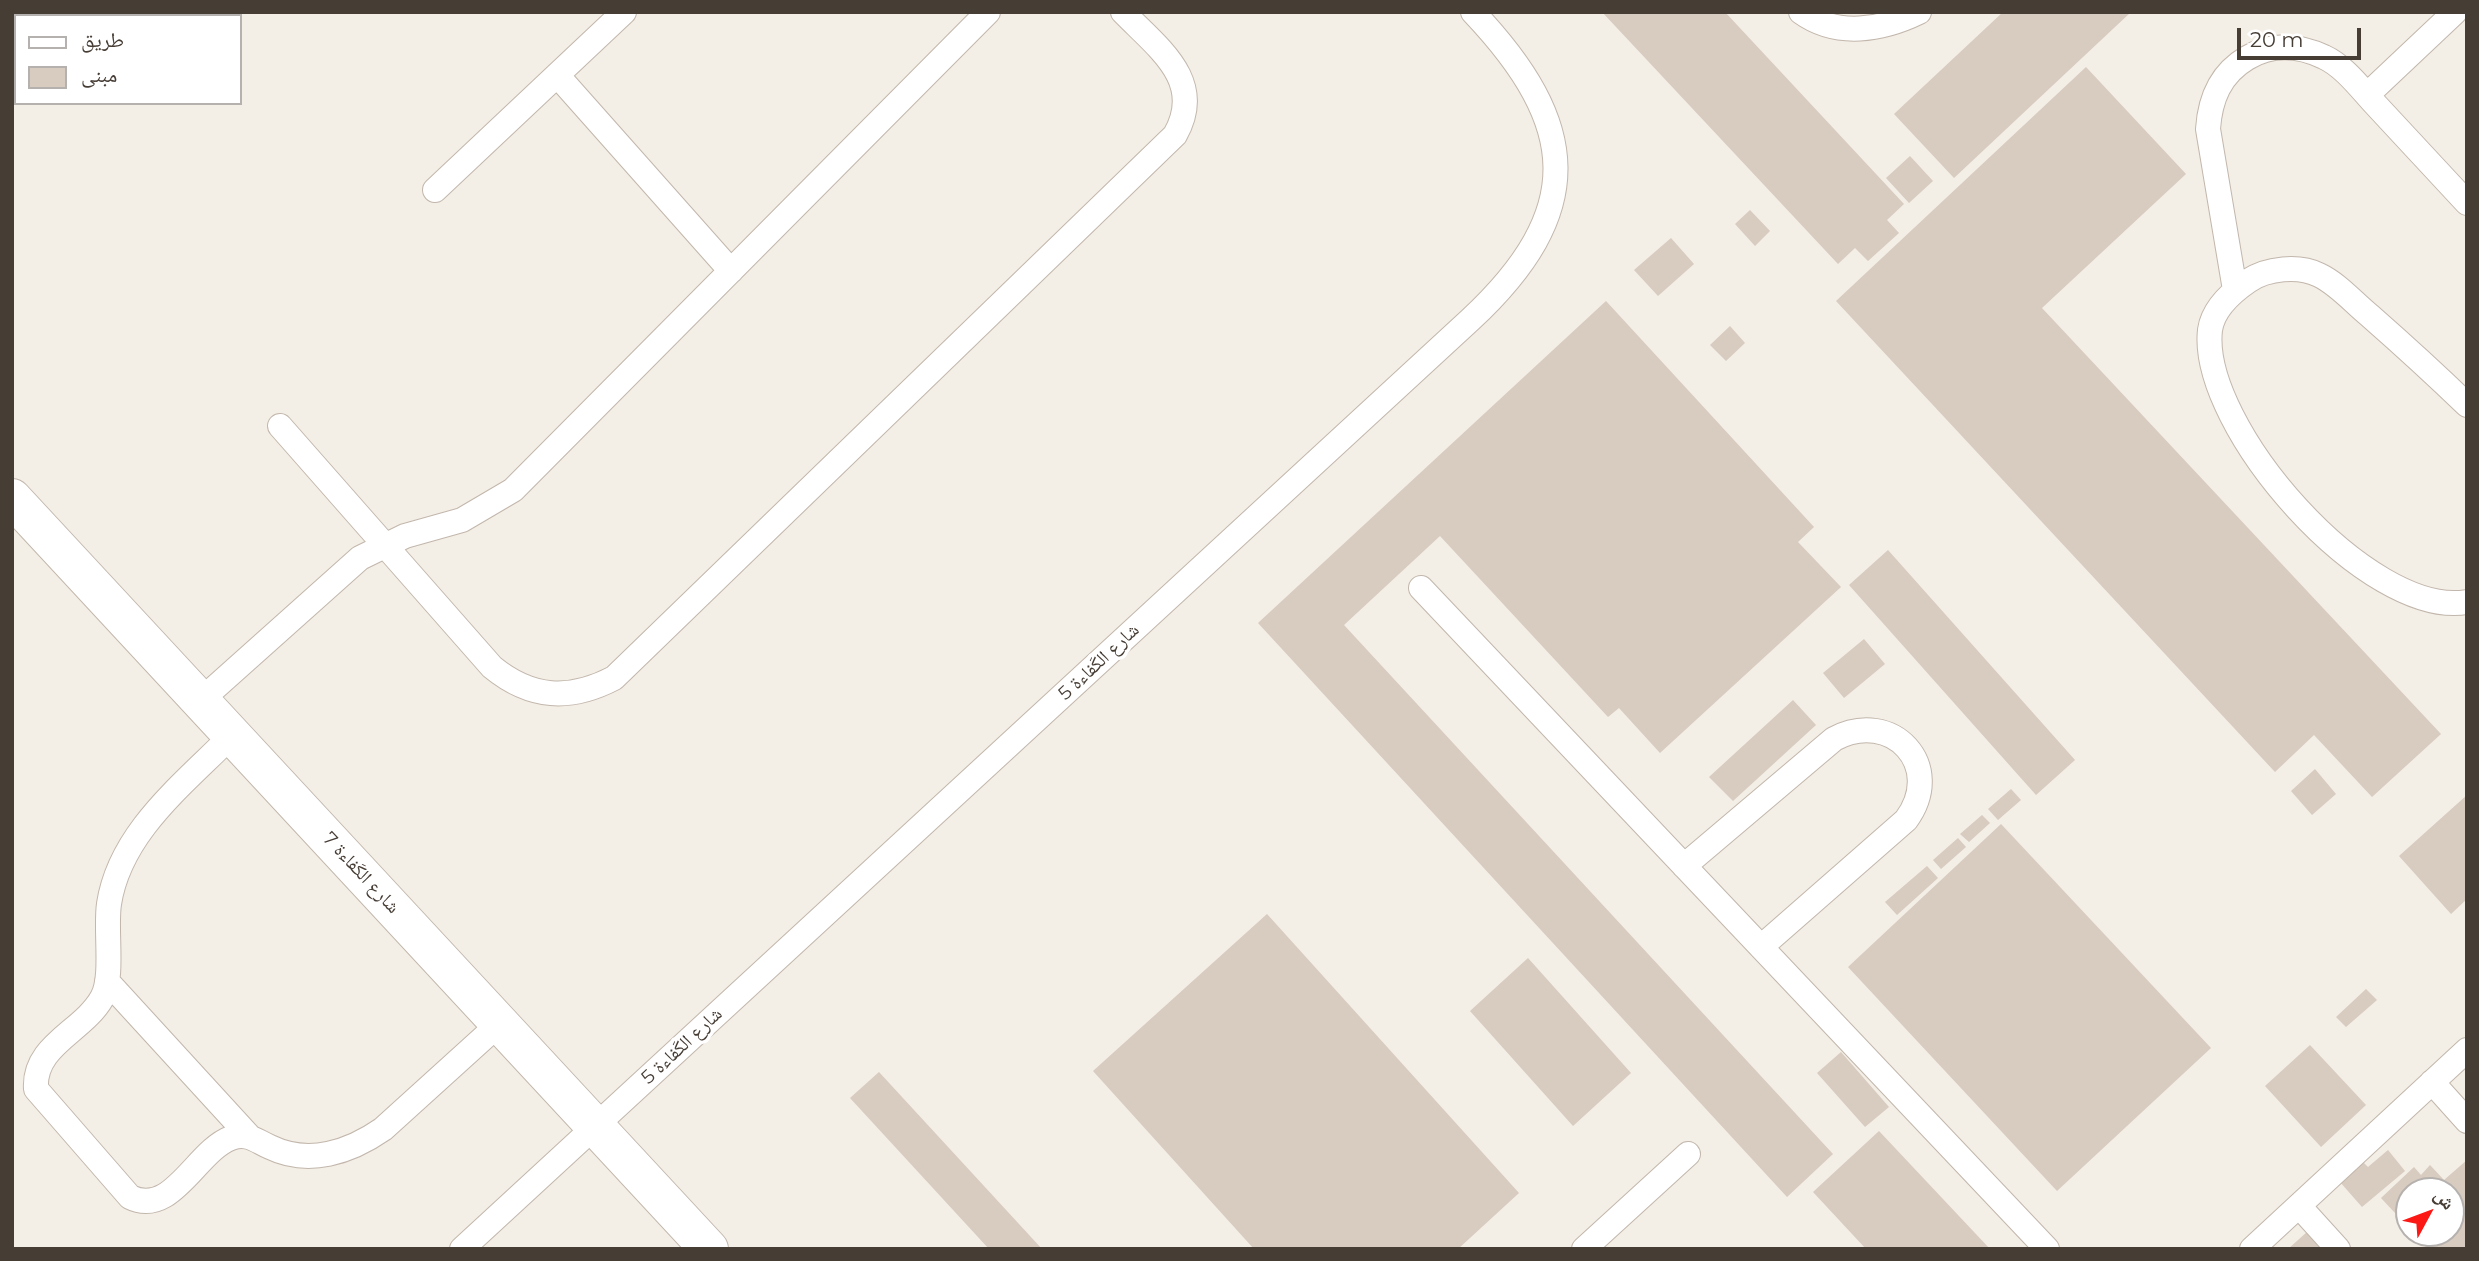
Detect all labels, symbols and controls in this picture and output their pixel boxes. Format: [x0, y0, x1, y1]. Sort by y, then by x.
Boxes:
legend [14, 14, 242, 105]
scale bar [2241, 14, 2365, 58]
text: طريق [81, 27, 124, 52]
text: 20 m [2250, 27, 2304, 52]
text: مبنى [81, 62, 117, 87]
street label: شارع الكَفاءة 5 [1054, 619, 1144, 705]
street label: شارع الكَفاءة 7 [318, 828, 404, 918]
street label: شارع الكَفاءة 5 [637, 1003, 727, 1089]
north arrow [2395, 1177, 2465, 1247]
text: ش [2429, 1184, 2460, 1214]

